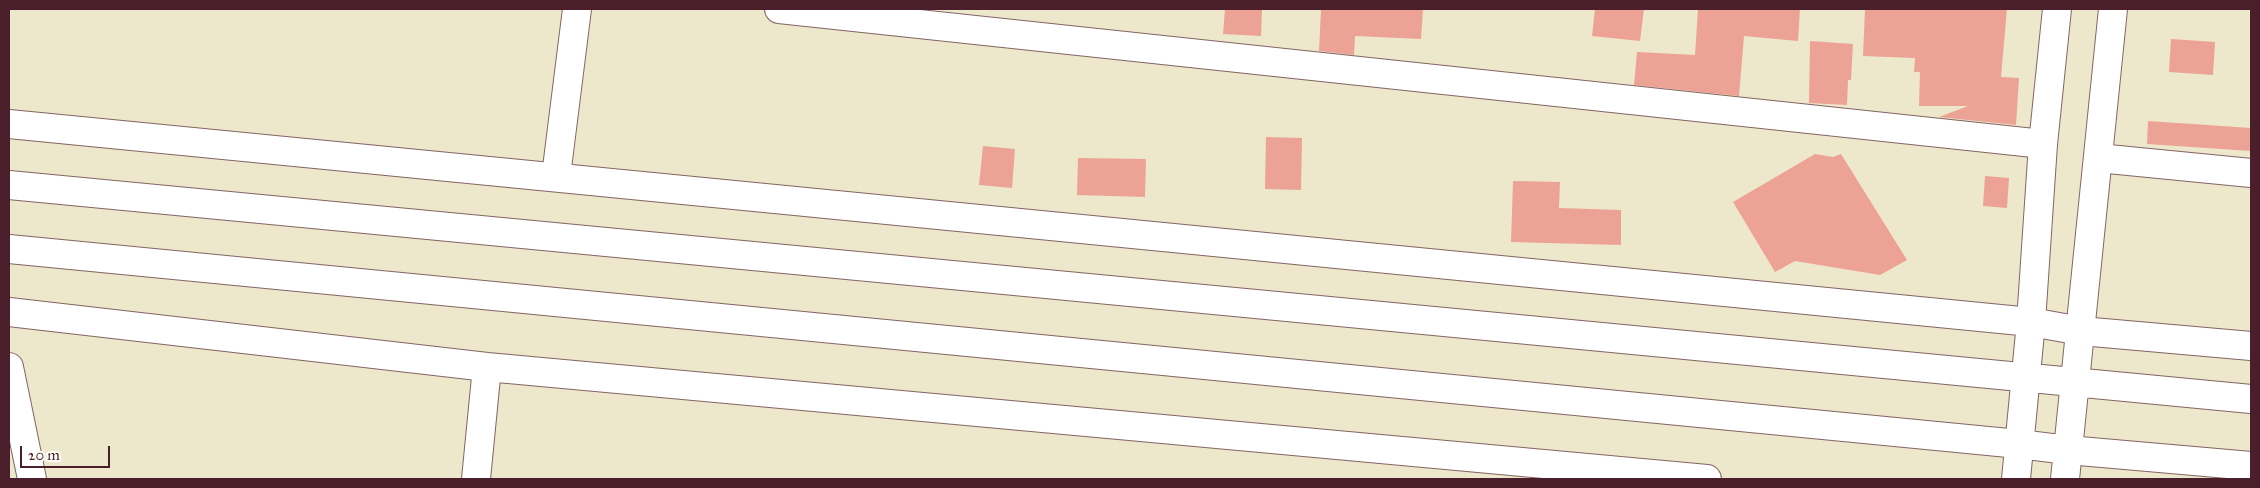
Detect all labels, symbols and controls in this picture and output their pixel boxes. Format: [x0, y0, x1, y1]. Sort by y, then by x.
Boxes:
scale bar [22, 436, 112, 468]
text: 20 m [28, 446, 60, 464]

